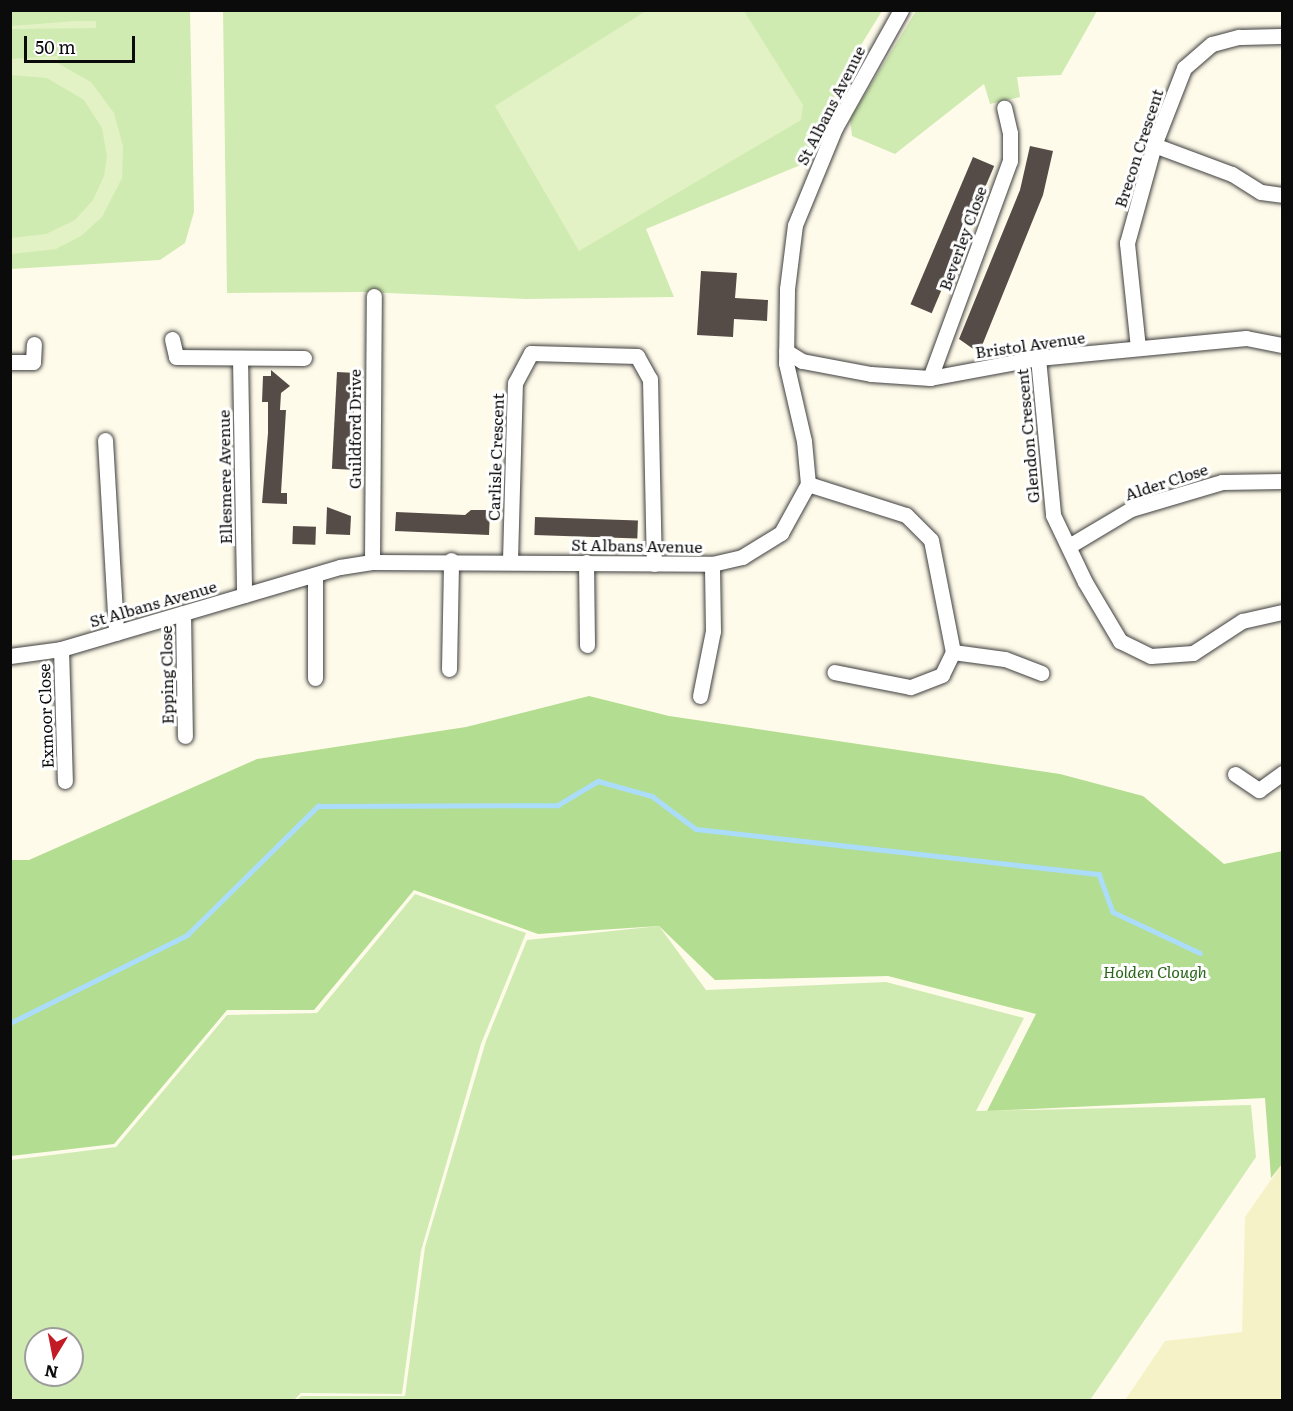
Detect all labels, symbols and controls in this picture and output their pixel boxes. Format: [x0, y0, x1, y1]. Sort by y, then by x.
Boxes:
scale bar [27, 24, 138, 62]
text: 50 m [35, 33, 76, 60]
street label: St Albans Avenue [792, 42, 868, 168]
street label: Brecon Crescent [1110, 86, 1166, 210]
street label: Beverley Close [934, 183, 990, 293]
street label: Bristol Avenue [974, 327, 1086, 361]
street label: Glendon Crescent [1012, 368, 1042, 504]
street label: Guildford Drive [344, 369, 364, 489]
street label: Carlisle Crescent [483, 393, 507, 521]
street label: Ellesmere Avenue [213, 410, 235, 544]
street label: Alder Close [1122, 459, 1210, 503]
street label: St Albans Avenue [571, 534, 703, 556]
street label: St Albans Avenue [87, 576, 219, 630]
street label: Epping Close [156, 625, 176, 725]
street label: Exmoor Close [34, 663, 56, 769]
park label: Holden Clough [1103, 961, 1207, 981]
north arrow [24, 1327, 84, 1387]
text: N [43, 1360, 60, 1386]

